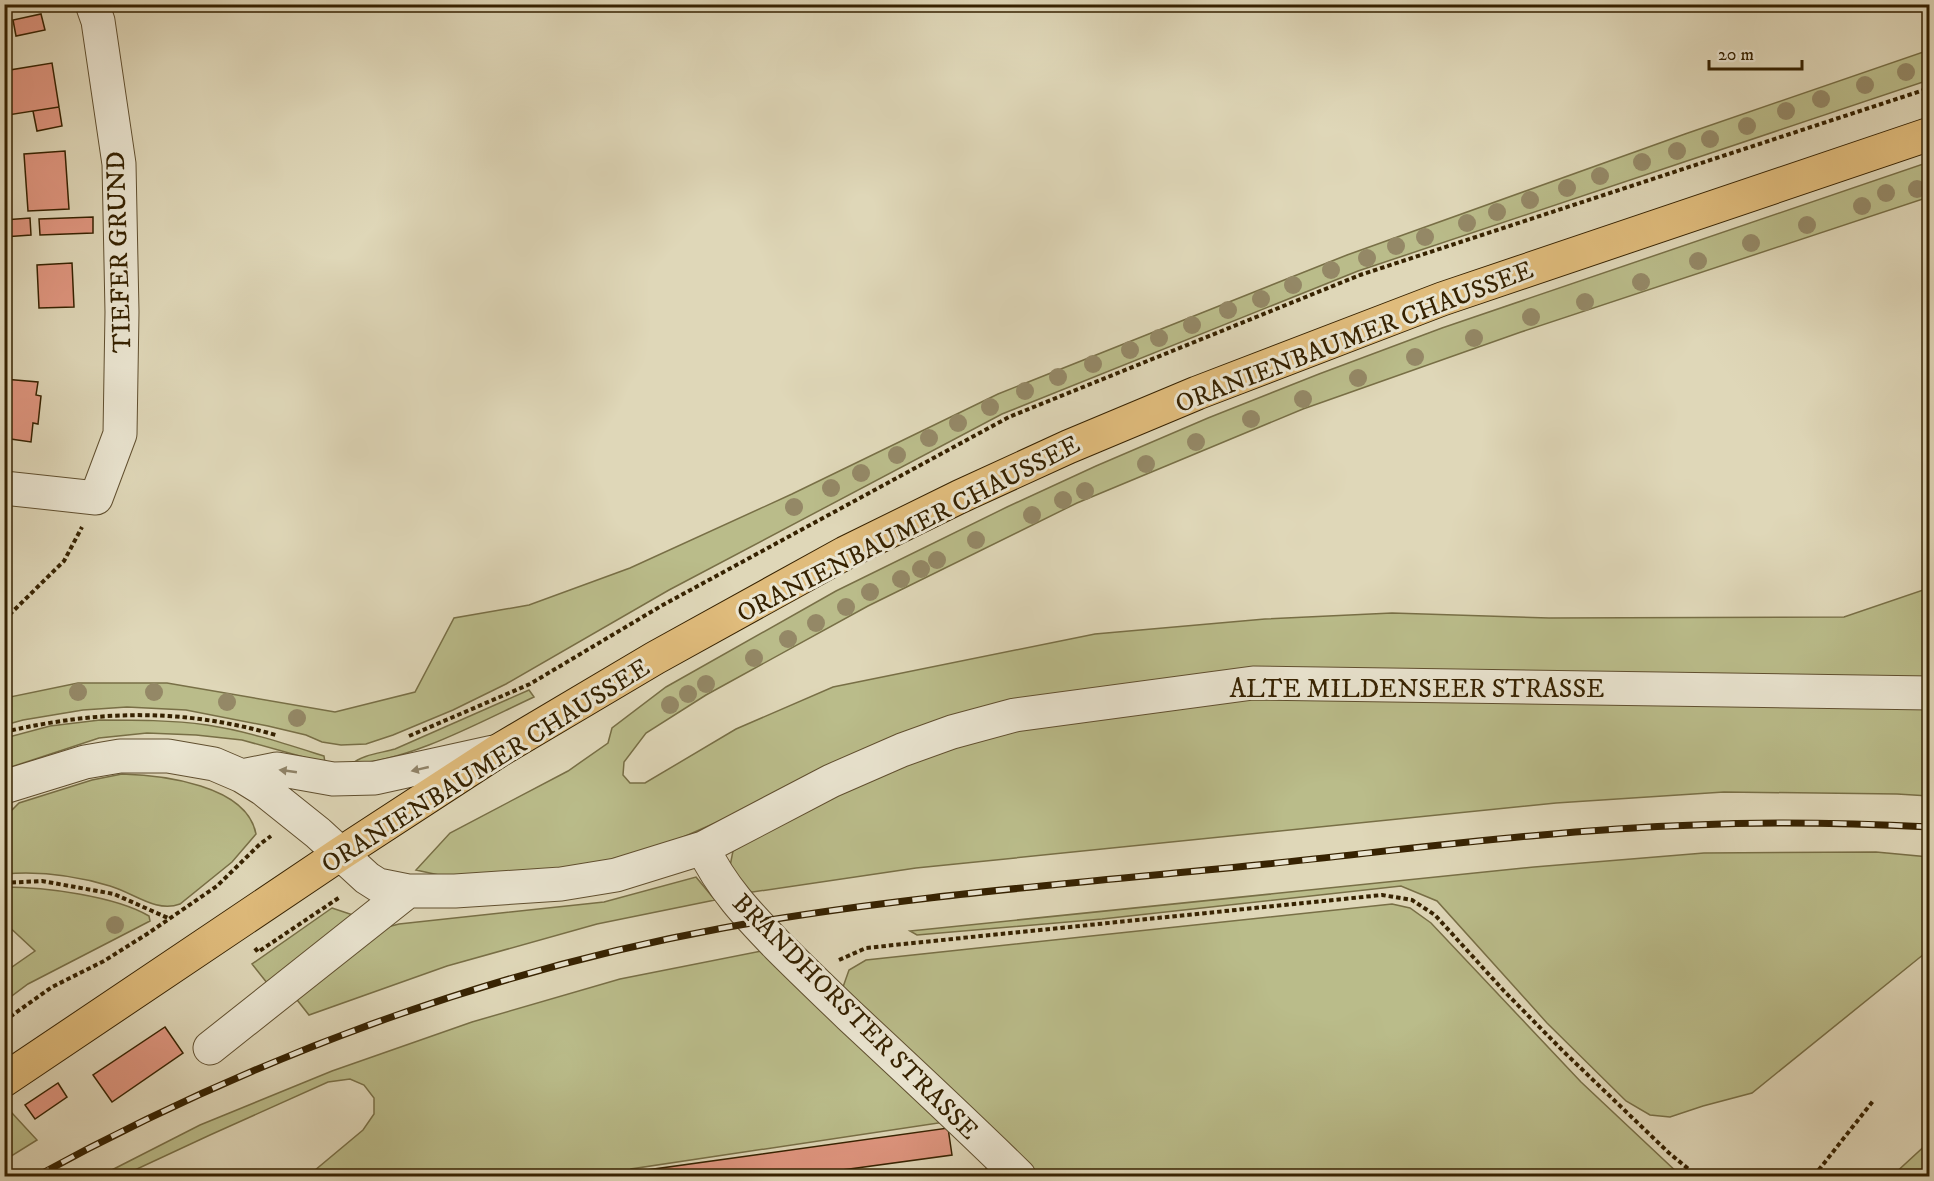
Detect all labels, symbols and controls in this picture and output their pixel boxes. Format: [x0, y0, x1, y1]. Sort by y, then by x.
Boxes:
scale bar [1709, 33, 1802, 71]
text: 20 m [1718, 44, 1754, 66]
street label: TIEFER GRUND [99, 150, 140, 353]
street label: ORANIENBAUMER CHAUSSEE [1171, 254, 1538, 421]
street label: ORANIENBAUMER CHAUSSEE [732, 428, 1086, 630]
street label: ORANIENBAUMER CHAUSSEE [316, 651, 656, 881]
street label: ALTE MILDENSEER STRASSE [1229, 673, 1605, 706]
one-way arrow [411, 765, 430, 774]
one-way arrow [278, 766, 297, 775]
street label: BRANDHORSTER STRASSE [725, 887, 985, 1147]

